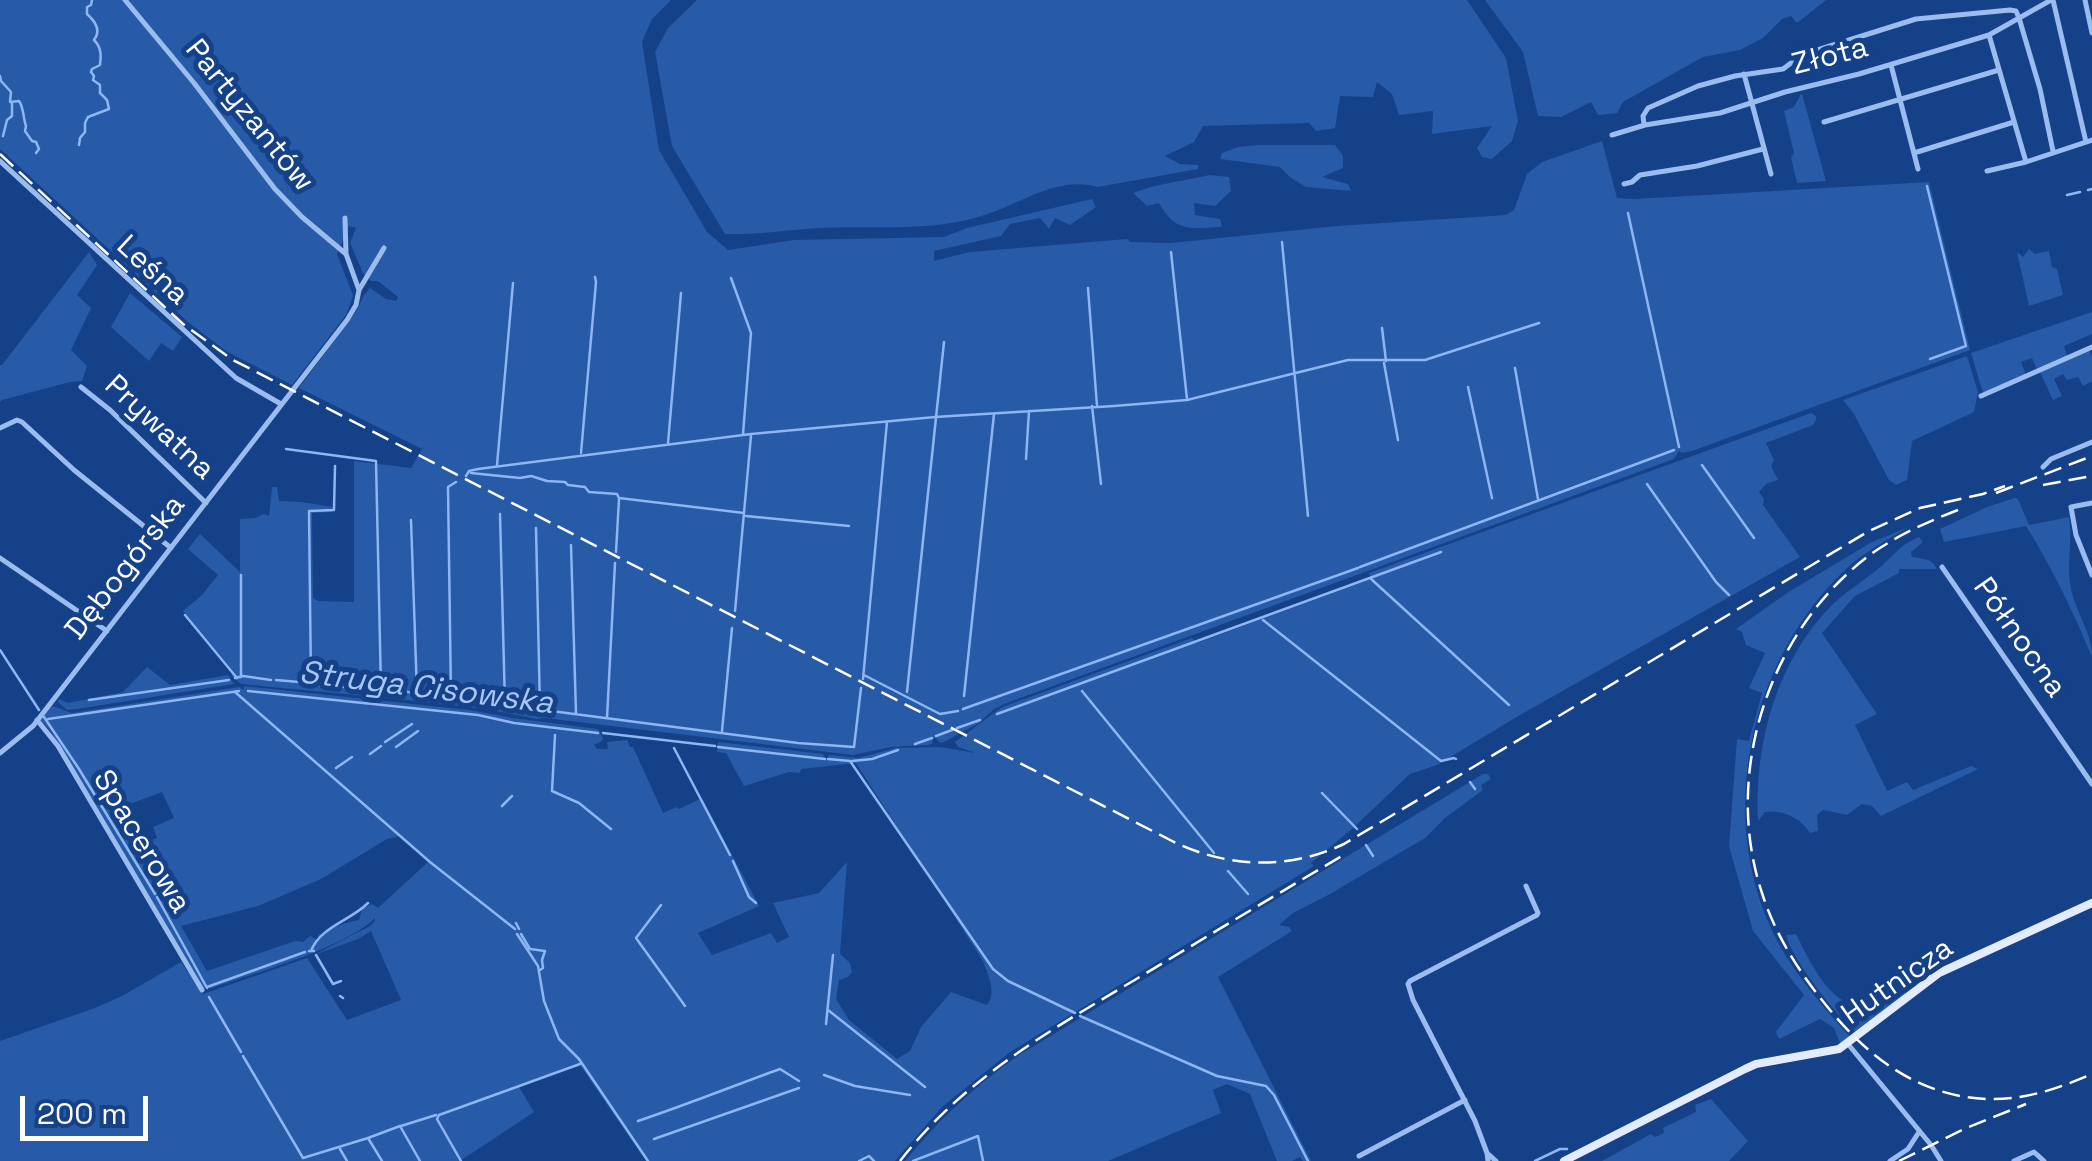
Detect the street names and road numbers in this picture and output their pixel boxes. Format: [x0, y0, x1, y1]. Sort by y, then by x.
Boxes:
street label: Złota [1788, 30, 1872, 84]
street label: Partyzantów [177, 33, 321, 199]
street label: Leśna [108, 229, 196, 313]
street label: Prywatna [97, 368, 221, 488]
street label: Dębogórska [59, 489, 193, 647]
street label: Północna [1965, 571, 2073, 705]
street label: Spacerowa [84, 764, 198, 920]
street label: Hutnicza [1835, 931, 1961, 1033]

